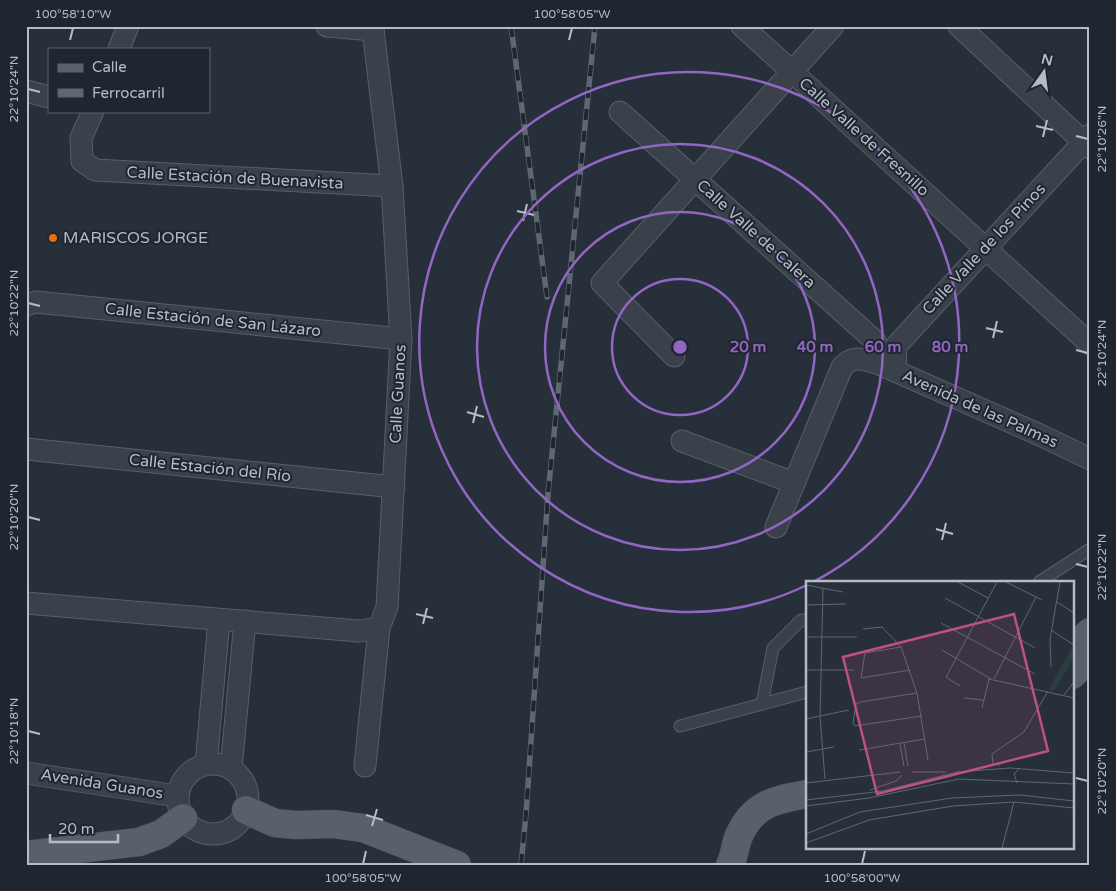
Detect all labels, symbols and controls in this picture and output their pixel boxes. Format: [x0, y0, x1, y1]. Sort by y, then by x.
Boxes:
text: 100°58'10"W [34, 7, 112, 21]
text: 100°58'05"W [533, 7, 611, 21]
legend [48, 48, 210, 112]
north arrow [1018, 48, 1068, 98]
text: N [1040, 50, 1055, 69]
text: 22°10'24"N [7, 56, 21, 123]
text: Calle [92, 58, 127, 76]
street label: Calle Valle de Fresnillo [795, 73, 933, 201]
text: Ferrocarril [92, 84, 165, 102]
text: 22°10'26"N [1095, 106, 1109, 173]
street label: Calle Estación de Buenavista [126, 162, 344, 194]
street label: Calle Valle de Calera [692, 175, 820, 293]
street label: Calle Valle de los Pinos [918, 179, 1050, 319]
place label: MARISCOS JORGE [63, 228, 208, 248]
marker: MARISCOS JORGE [47, 232, 59, 244]
text: 22°10'22"N [7, 270, 21, 337]
street label: Calle Estación de San Lázaro [104, 299, 322, 341]
text: 22°10'24"N [1095, 320, 1109, 387]
centre of rings [671, 338, 689, 356]
text: 20 m [730, 338, 766, 356]
text: 40 m [797, 338, 833, 356]
text: 60 m [865, 338, 901, 356]
text: 80 m [932, 338, 968, 356]
street label: Calle Guanos [385, 344, 411, 444]
street label: Avenida de las Palmas [899, 366, 1061, 452]
street label: Calle Estación del Río [128, 450, 292, 486]
text: 22°10'20"N [7, 484, 21, 551]
text: 22°10'22"N [1095, 534, 1109, 601]
inset map [806, 581, 1074, 848]
text: 22°10'18"N [7, 698, 21, 765]
text: 22°10'20"N [1095, 748, 1109, 815]
street label: Avenida Guanos [39, 764, 165, 804]
scale bar [50, 811, 118, 843]
text: 20 m [58, 820, 95, 838]
text: 100°58'05"W [324, 871, 402, 885]
text: 100°58'00"W [823, 871, 901, 885]

